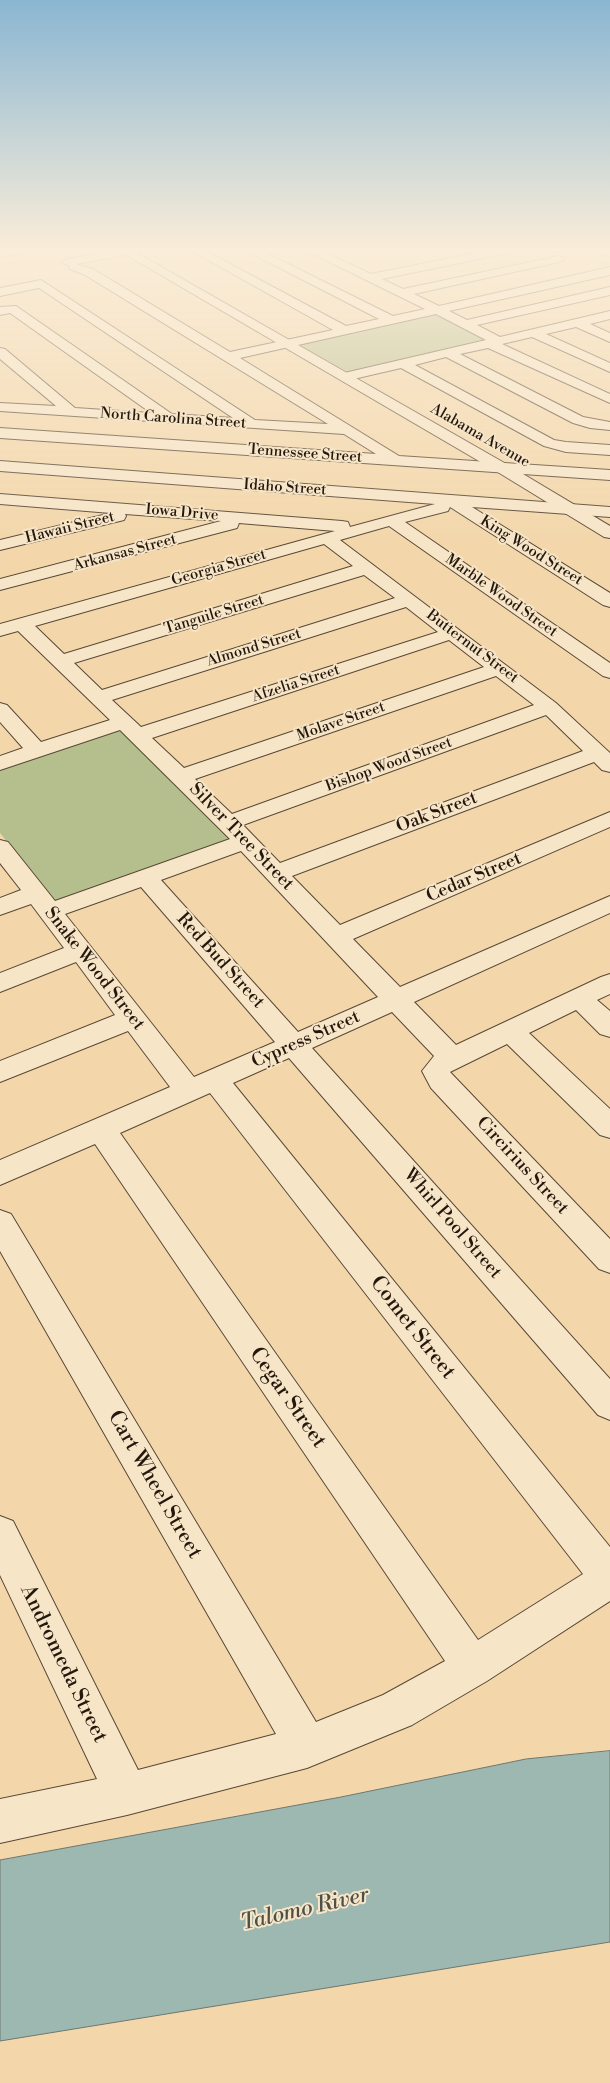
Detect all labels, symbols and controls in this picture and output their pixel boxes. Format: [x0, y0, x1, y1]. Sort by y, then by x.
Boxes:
street label: Alabama Avenue [427, 400, 533, 472]
street label: North Carolina Street [99, 405, 247, 433]
street label: Tennessee Street [247, 441, 363, 467]
street label: Idaho Street [243, 476, 327, 500]
street label: Iowa Drive [145, 501, 219, 525]
street label: Hawaii Street [24, 508, 116, 548]
street label: King Wood Street [476, 512, 586, 590]
street label: Arkansas Street [71, 531, 179, 575]
street label: Georgia Street [170, 546, 268, 590]
street label: Marble Wood Street [442, 551, 560, 641]
street label: Tanguile Street [162, 591, 266, 639]
street label: Butternut Street [422, 607, 522, 687]
street label: Almond Street [205, 625, 303, 671]
street label: Afzelia Street [250, 661, 342, 707]
street label: Molave Street [294, 698, 388, 746]
street label: Bishop Wood Street [323, 734, 455, 796]
street label: Silver Tree Street [184, 779, 298, 895]
street label: Oak Street [393, 788, 481, 838]
street label: Cedar Street [423, 848, 525, 908]
street label: Snake Wood Street [39, 903, 149, 1035]
street label: Red Bud Street [171, 909, 269, 1013]
street label: Cypress Street [249, 1006, 363, 1074]
street label: Circirius Street [471, 1113, 573, 1219]
street label: Whirl Pool Street [398, 1165, 506, 1283]
street label: Comet Street [364, 1271, 460, 1385]
street label: Cegar Street [243, 1343, 331, 1453]
street label: Cart Wheel Street [101, 1406, 207, 1564]
street label: Andromeda Street [14, 1581, 112, 1747]
water label: Talomo River [238, 1882, 372, 1938]

